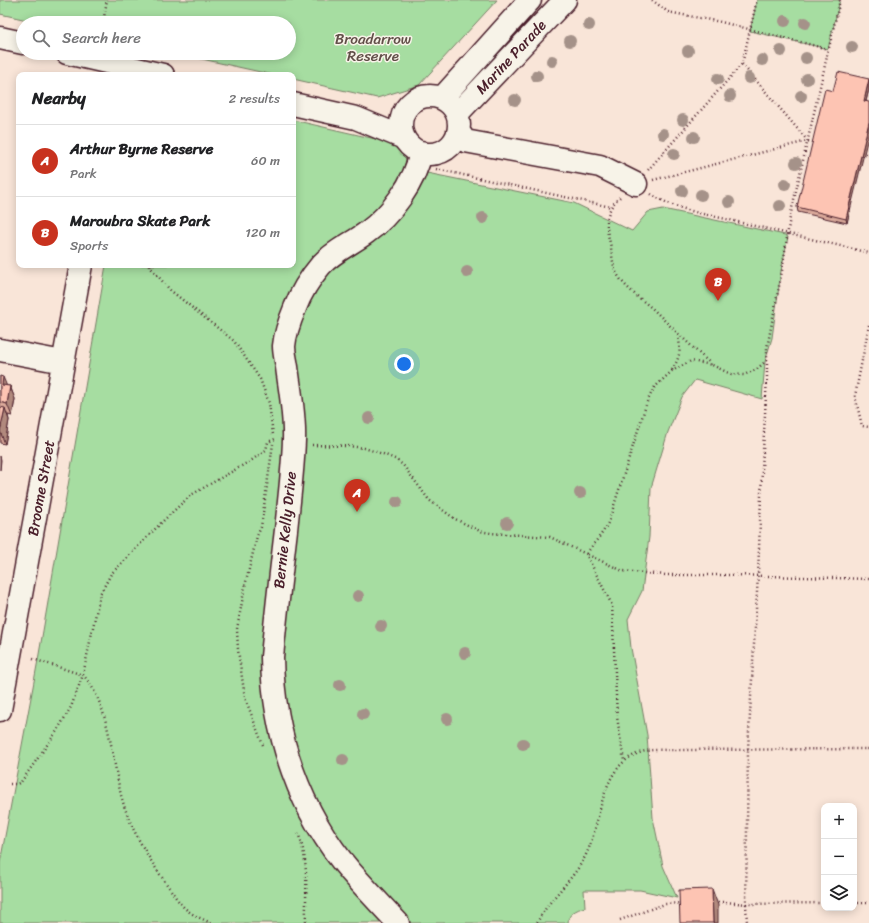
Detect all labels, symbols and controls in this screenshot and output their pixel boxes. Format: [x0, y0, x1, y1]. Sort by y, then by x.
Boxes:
street label: Marine Parade [469, 13, 553, 101]
search box [16, 16, 296, 60]
text: Search here [62, 25, 141, 51]
park label: Broadarrow Reserve [335, 26, 412, 69]
icon: search [30, 27, 52, 49]
text: Nearby [32, 83, 86, 113]
text: 2 results [229, 87, 280, 110]
text: Arthur Byrne Reserve [70, 136, 213, 162]
text: A [41, 149, 49, 172]
text: 60 m [251, 149, 280, 172]
text: Park [70, 162, 97, 185]
text: Maroubra Skate Park [70, 208, 210, 234]
text: B [41, 221, 49, 244]
text: 120 m [245, 221, 280, 244]
text: Sports [70, 234, 108, 257]
pin: B [705, 268, 731, 301]
your location [394, 354, 414, 374]
street label: Broome Street [20, 438, 62, 538]
street label: Bernie Kelly Drive [266, 470, 304, 590]
pin: A [344, 479, 370, 512]
map controls [821, 803, 857, 911]
button: + [821, 803, 857, 839]
button: − [821, 839, 857, 875]
button: layers [821, 875, 857, 911]

